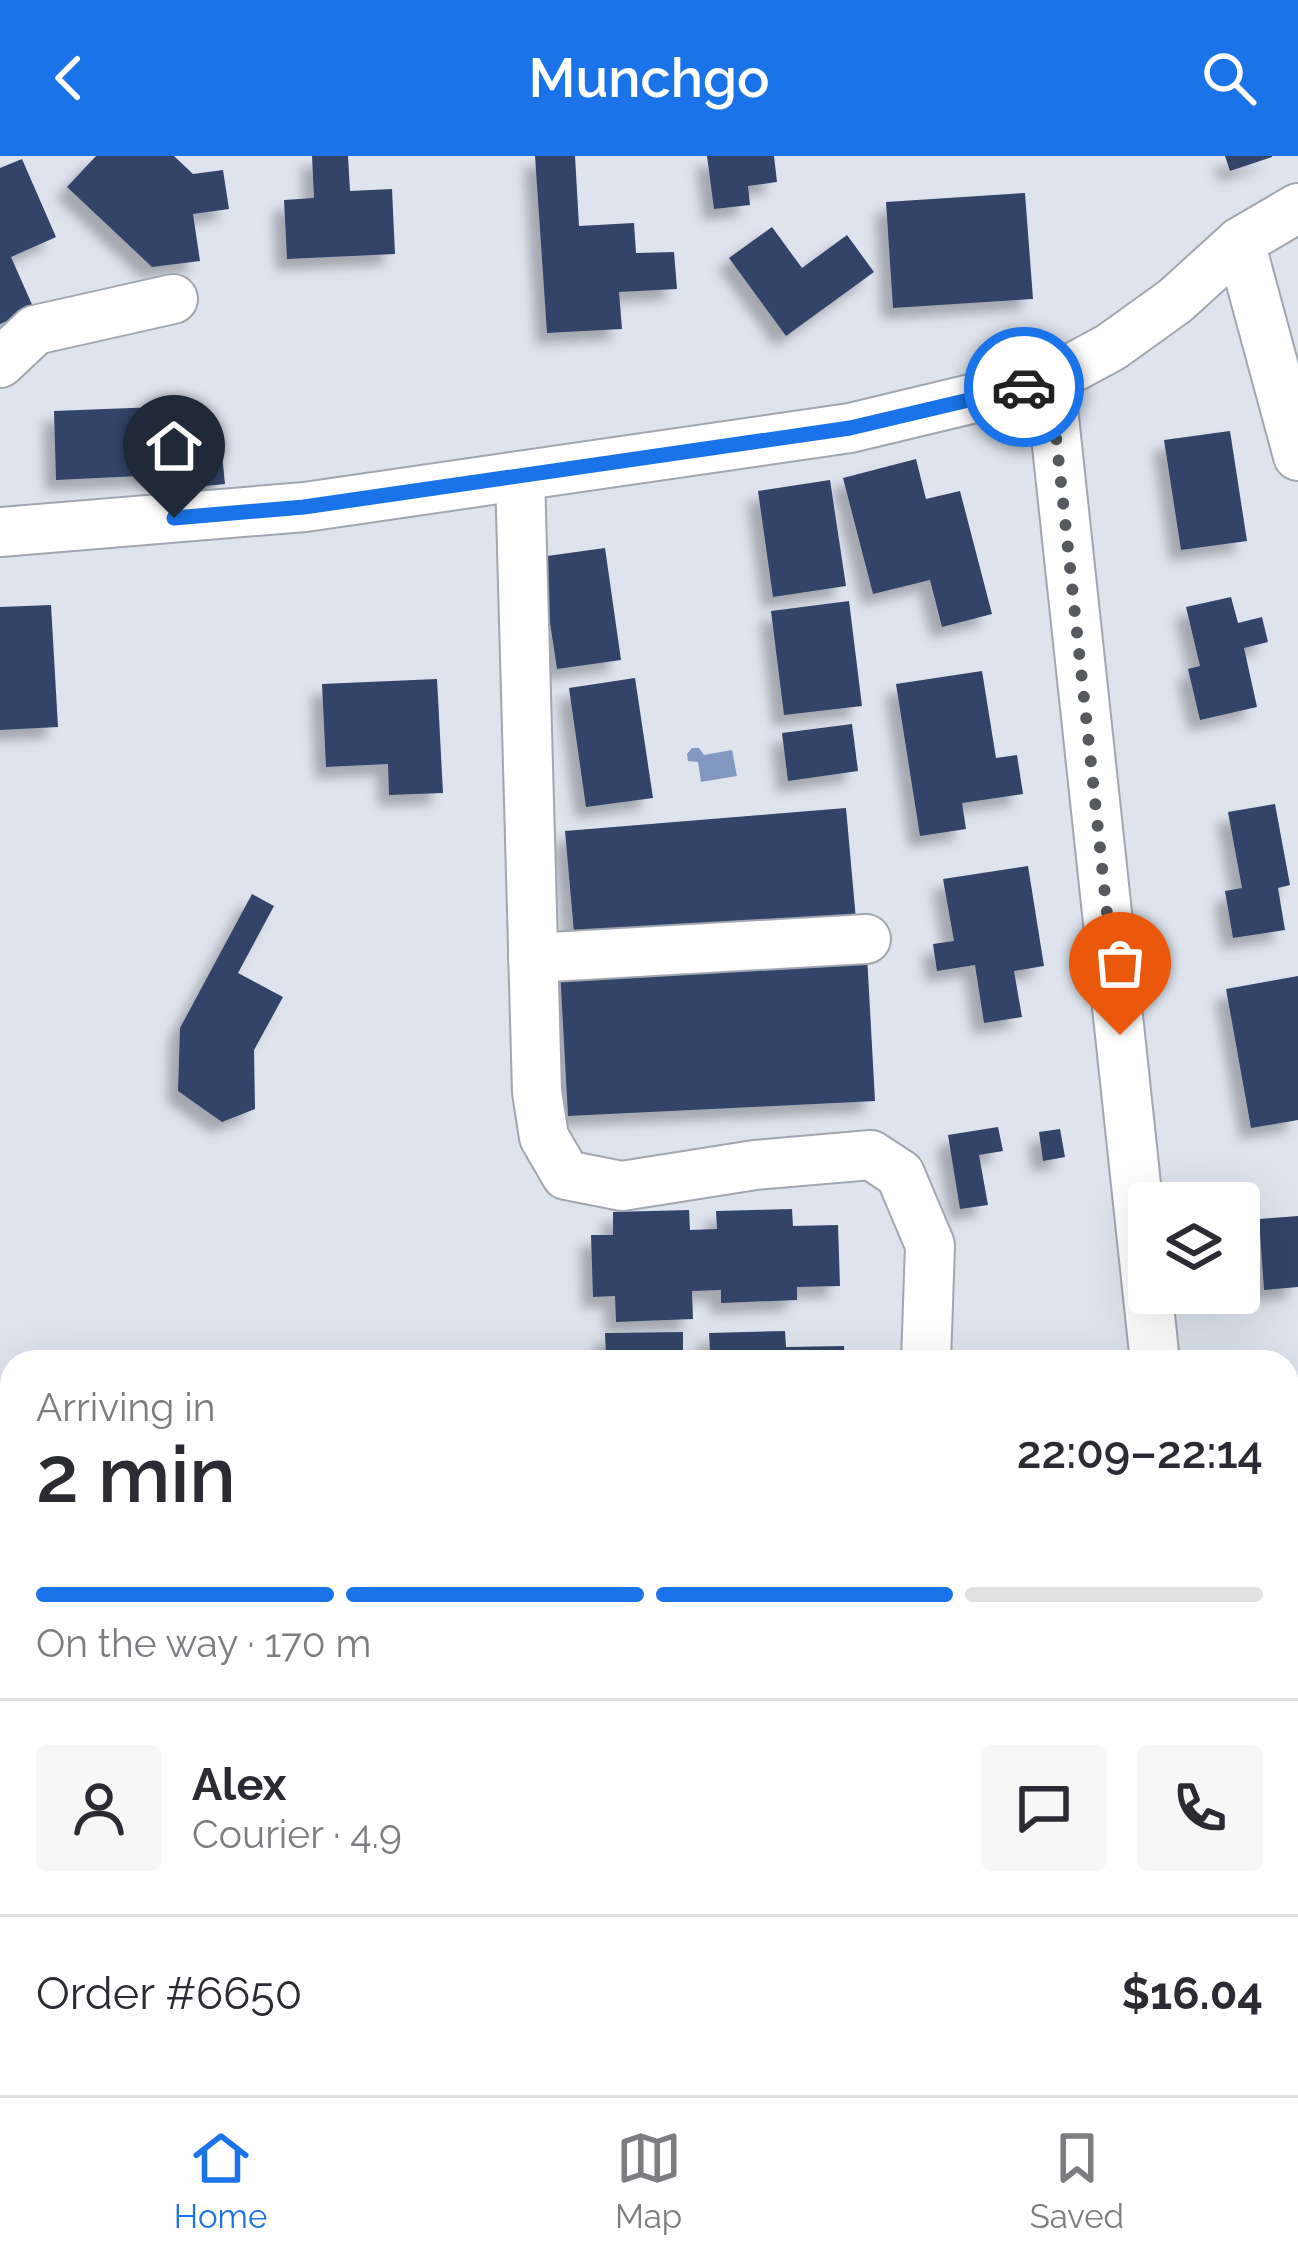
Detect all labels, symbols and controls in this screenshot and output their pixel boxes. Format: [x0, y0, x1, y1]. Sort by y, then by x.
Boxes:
icon: back [36, 45, 102, 111]
icon: search [1196, 45, 1262, 111]
text: Munchgo [528, 46, 770, 110]
courier [964, 327, 1084, 447]
icon: car [991, 354, 1057, 420]
pin [123, 395, 225, 518]
icon: home [141, 413, 207, 479]
pin [1069, 912, 1171, 1035]
icon: bag [1087, 930, 1153, 996]
map controls [1128, 1182, 1260, 1314]
button: layers [1128, 1182, 1260, 1314]
text: Arriving in [36, 1384, 216, 1430]
text: 22:09–22:14 [1017, 1426, 1263, 1479]
text: 2 min [36, 1429, 236, 1520]
text: On the way · 170 m [36, 1620, 371, 1666]
button: person [36, 1745, 162, 1871]
button: chat [981, 1745, 1107, 1871]
button: phone [1137, 1745, 1263, 1871]
text: Alex [192, 1758, 286, 1811]
text: Courier · 4.9 [192, 1811, 402, 1857]
text: Order #6650 [36, 1967, 302, 2020]
text: $16.04 [1121, 1967, 1263, 2020]
tab: Home [174, 2125, 267, 2236]
tab: Map [615, 2125, 682, 2236]
tab: Saved [1030, 2125, 1124, 2236]

